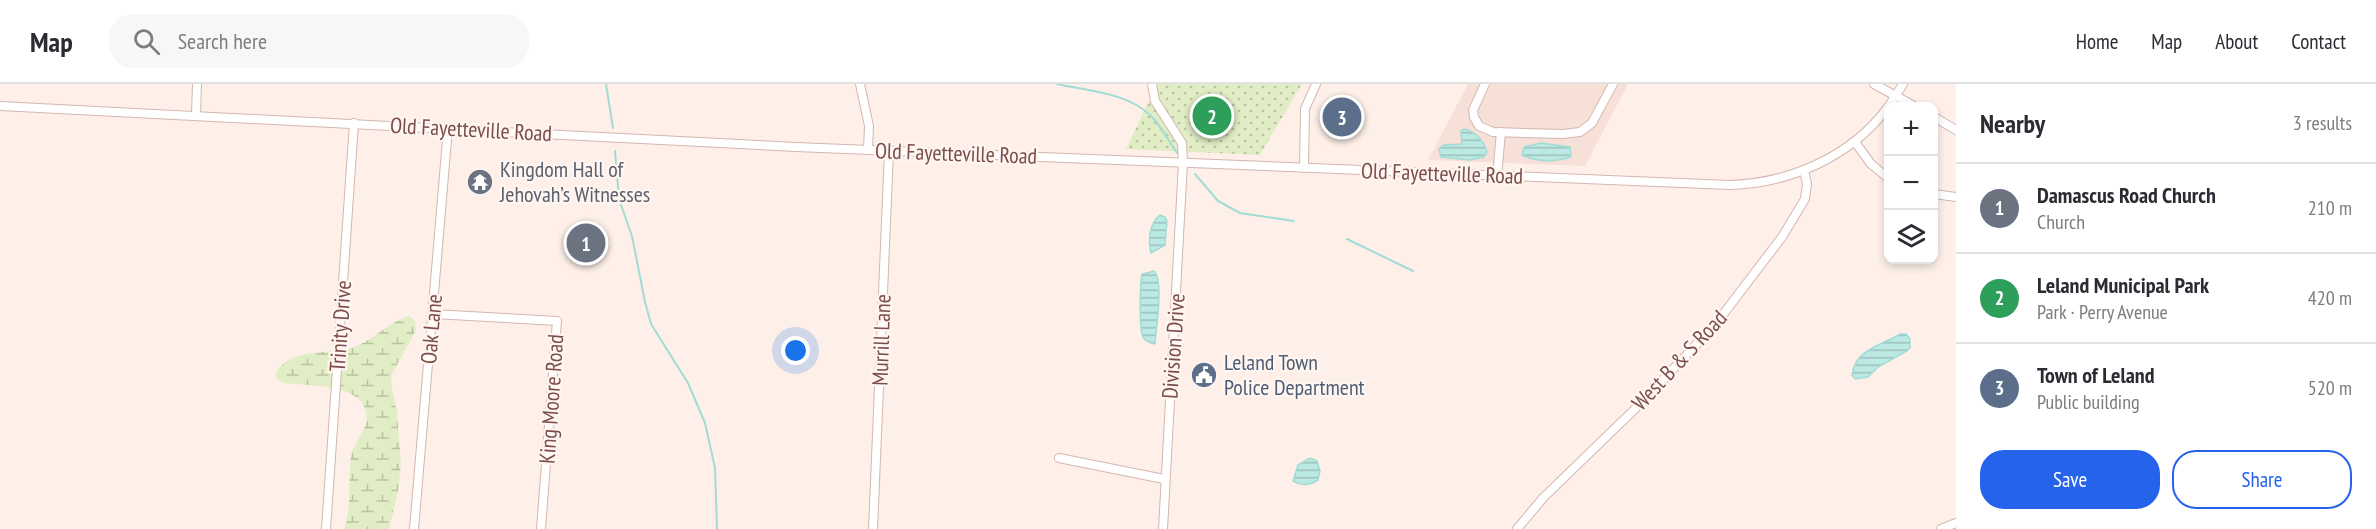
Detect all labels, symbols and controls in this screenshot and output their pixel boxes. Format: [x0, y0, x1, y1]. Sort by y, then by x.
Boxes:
search box [109, 14, 529, 68]
text: Map [30, 23, 73, 60]
icon: search [130, 25, 163, 58]
text: Search here [178, 27, 267, 55]
text: Home [2076, 28, 2118, 55]
text: Map [2151, 28, 2182, 55]
text: About [2215, 28, 2258, 55]
text: Contact [2291, 28, 2346, 55]
pin: 2 [1192, 93, 1232, 138]
pin: 3 [1322, 94, 1362, 140]
map controls [1884, 102, 1938, 264]
button: + [1884, 102, 1938, 156]
text: Nearby [1980, 107, 2045, 140]
text: 3 results [2293, 110, 2352, 136]
street label: Old Fayetteville Road [389, 111, 553, 147]
street label: Old Fayetteville Road [874, 136, 1038, 170]
place label: Kingdom Hall of Jehovah’s Witnesses [499, 155, 650, 208]
street label: Old Fayetteville Road [1360, 156, 1524, 190]
button: − [1884, 156, 1938, 210]
temple icon: Kingdom Hall of Jehovah’s Witnesses [465, 167, 495, 197]
text: Damascus Road Church [2037, 181, 2216, 209]
text: 1 [1995, 195, 2004, 221]
text: 210 m [2308, 195, 2352, 221]
text: Church [2037, 209, 2085, 235]
button: layers [1884, 210, 1938, 264]
pin: 1 [566, 220, 606, 266]
text: Leland Municipal Park [2037, 271, 2209, 299]
street label: Trinity Drive [323, 279, 357, 373]
text: 2 [1995, 285, 2004, 311]
text: 420 m [2308, 285, 2352, 311]
street label: Division Drive [1155, 292, 1191, 400]
street label: Oak Lane [414, 293, 448, 365]
street label: Murrill Lane [865, 294, 897, 386]
text: Park · Perry Avenue [2037, 299, 2168, 325]
street label: West B & S Road [1625, 304, 1733, 416]
street label: King Moore Road [533, 333, 569, 465]
your location [781, 336, 810, 365]
place label: Leland Town Police Department [1224, 348, 1365, 401]
public building icon: Leland Town Police Department [1189, 360, 1219, 390]
text: Town of Leland [2037, 361, 2154, 389]
text: 3 [1995, 375, 2004, 401]
text: 520 m [2308, 375, 2352, 401]
text: Public building [2037, 389, 2140, 415]
button: Save [1980, 450, 2160, 509]
button: Share [2172, 450, 2352, 509]

